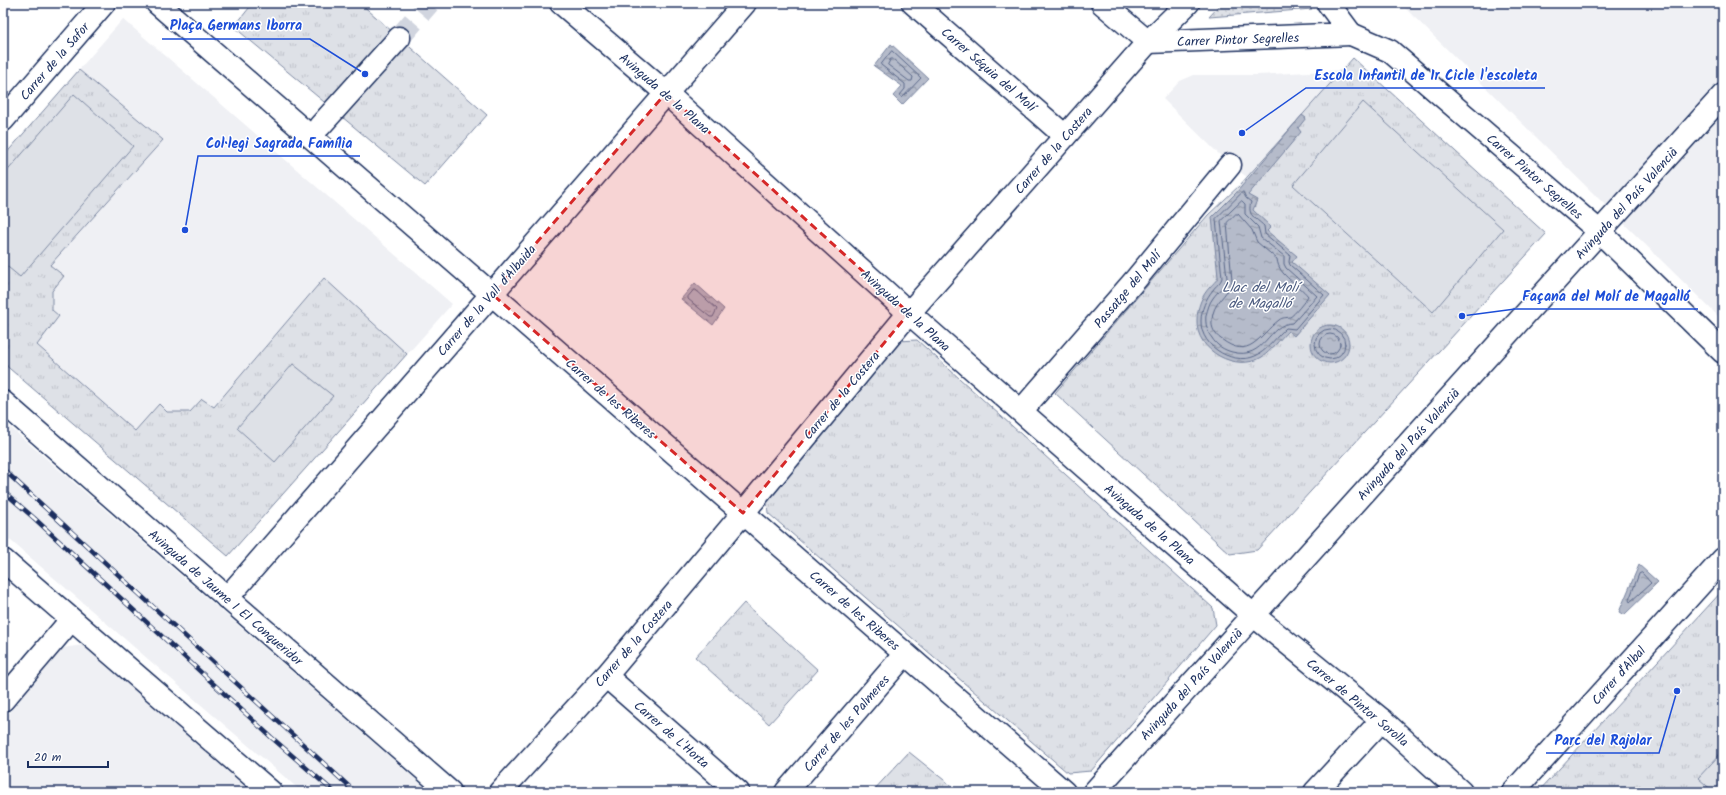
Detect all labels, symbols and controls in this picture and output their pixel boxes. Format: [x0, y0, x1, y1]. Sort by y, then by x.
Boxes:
callout: Plaça Germans Iborra [162, 13, 310, 39]
text: Plaça Germans Iborra [170, 15, 302, 37]
street label: Carrer de la Safor [15, 18, 96, 106]
street label: Carrer Séquia del Molí [936, 23, 1042, 119]
street label: Carrer Pintor Segrelles [1177, 28, 1300, 53]
street label: Avinguda de la Plana [614, 48, 714, 140]
callout: Escola Infantil de 1r Cicle l'escoleta [1306, 62, 1545, 88]
text: Escola Infantil de 1r Cicle l'escoleta [1315, 65, 1537, 87]
street label: Carrer de la Costera [1010, 102, 1098, 200]
street label: Carrer Pintor Segrelles [1481, 129, 1587, 225]
callout: Col·legi Sagrada Família [198, 130, 360, 156]
text: Col·legi Sagrada Família [206, 133, 352, 155]
street label: Avinguda del País Valencià [1571, 143, 1684, 265]
street label: Carrer de la Vall d'Albaida [432, 240, 542, 362]
street label: Passatge del Molí [1089, 245, 1168, 333]
street label: Avinguda de la Plana [855, 265, 955, 357]
water label: Llac del Molí de Magalló [1222, 277, 1303, 315]
callout: Façana del Molí de Magalló [1515, 283, 1698, 309]
text: Façana del Molí de Magalló [1522, 286, 1691, 308]
street label: Carrer de la Costera [799, 347, 886, 445]
street label: Carrer de les Riberes [560, 354, 660, 445]
street label: Avinguda del País Valencià [1353, 384, 1466, 506]
street label: Avinguda de la Plana [1099, 479, 1199, 571]
street label: Avinguda de Jaume I El Conqueridor [143, 525, 308, 672]
street label: Carrer de les Riberes [804, 566, 904, 657]
street label: Carrer de la Costera [590, 595, 678, 693]
street label: Avinguda del País Valencià [1136, 624, 1249, 746]
street label: Carrer d'Albal [1587, 642, 1651, 710]
street label: Carrer de Pintor Sorolla [1301, 654, 1413, 752]
street label: Carrer de les Palmeres [799, 670, 896, 777]
street label: Carrer de L'Horta [628, 696, 714, 774]
callout: Parc del Rajolar [1546, 727, 1659, 753]
text: Parc del Rajolar [1554, 730, 1652, 752]
scale bar [28, 743, 108, 769]
text: 20 m [34, 748, 62, 767]

